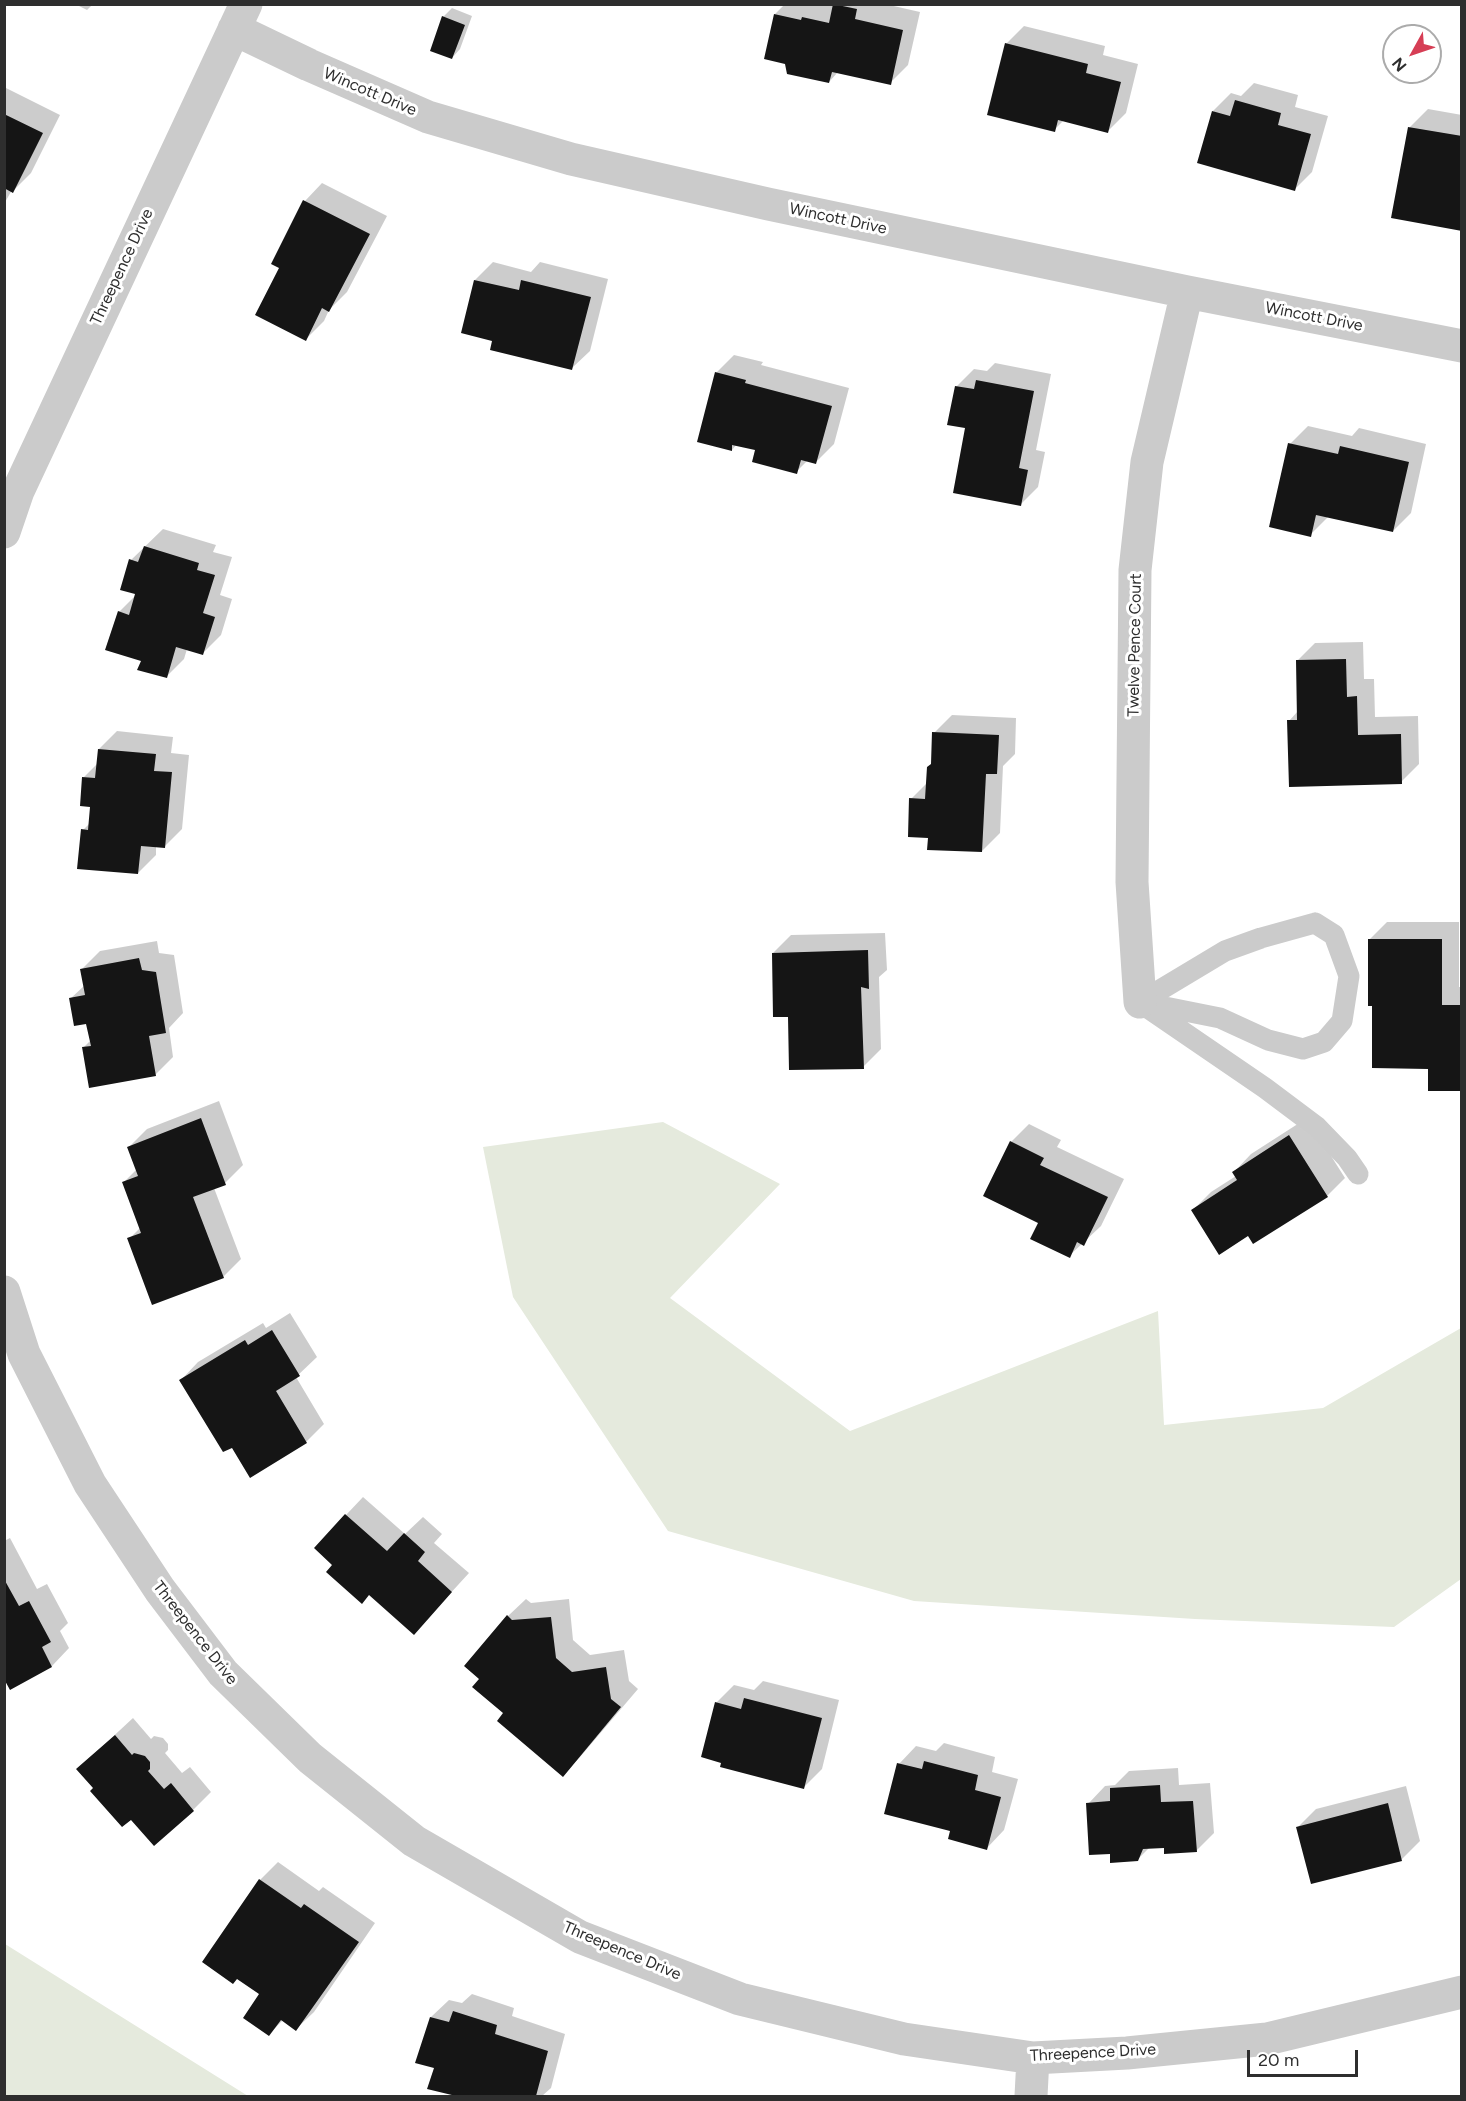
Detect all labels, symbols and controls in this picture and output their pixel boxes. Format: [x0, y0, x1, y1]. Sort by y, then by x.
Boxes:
north arrow [1382, 24, 1442, 84]
text: N [1388, 54, 1411, 75]
street label: Wincott Drive [321, 64, 419, 120]
street label: Wincott Drive [788, 199, 888, 239]
street label: Threepence Drive [87, 206, 157, 328]
street label: Wincott Drive [1264, 298, 1364, 336]
street label: Twelve Pence Court [1124, 573, 1146, 717]
street label: Threepence Drive [149, 1577, 241, 1689]
street label: Threepence Drive [560, 1918, 684, 1984]
scale bar [1250, 2038, 1361, 2076]
street label: Threepence Drive [1030, 2040, 1156, 2066]
text: 20 m [1258, 2049, 1299, 2071]

